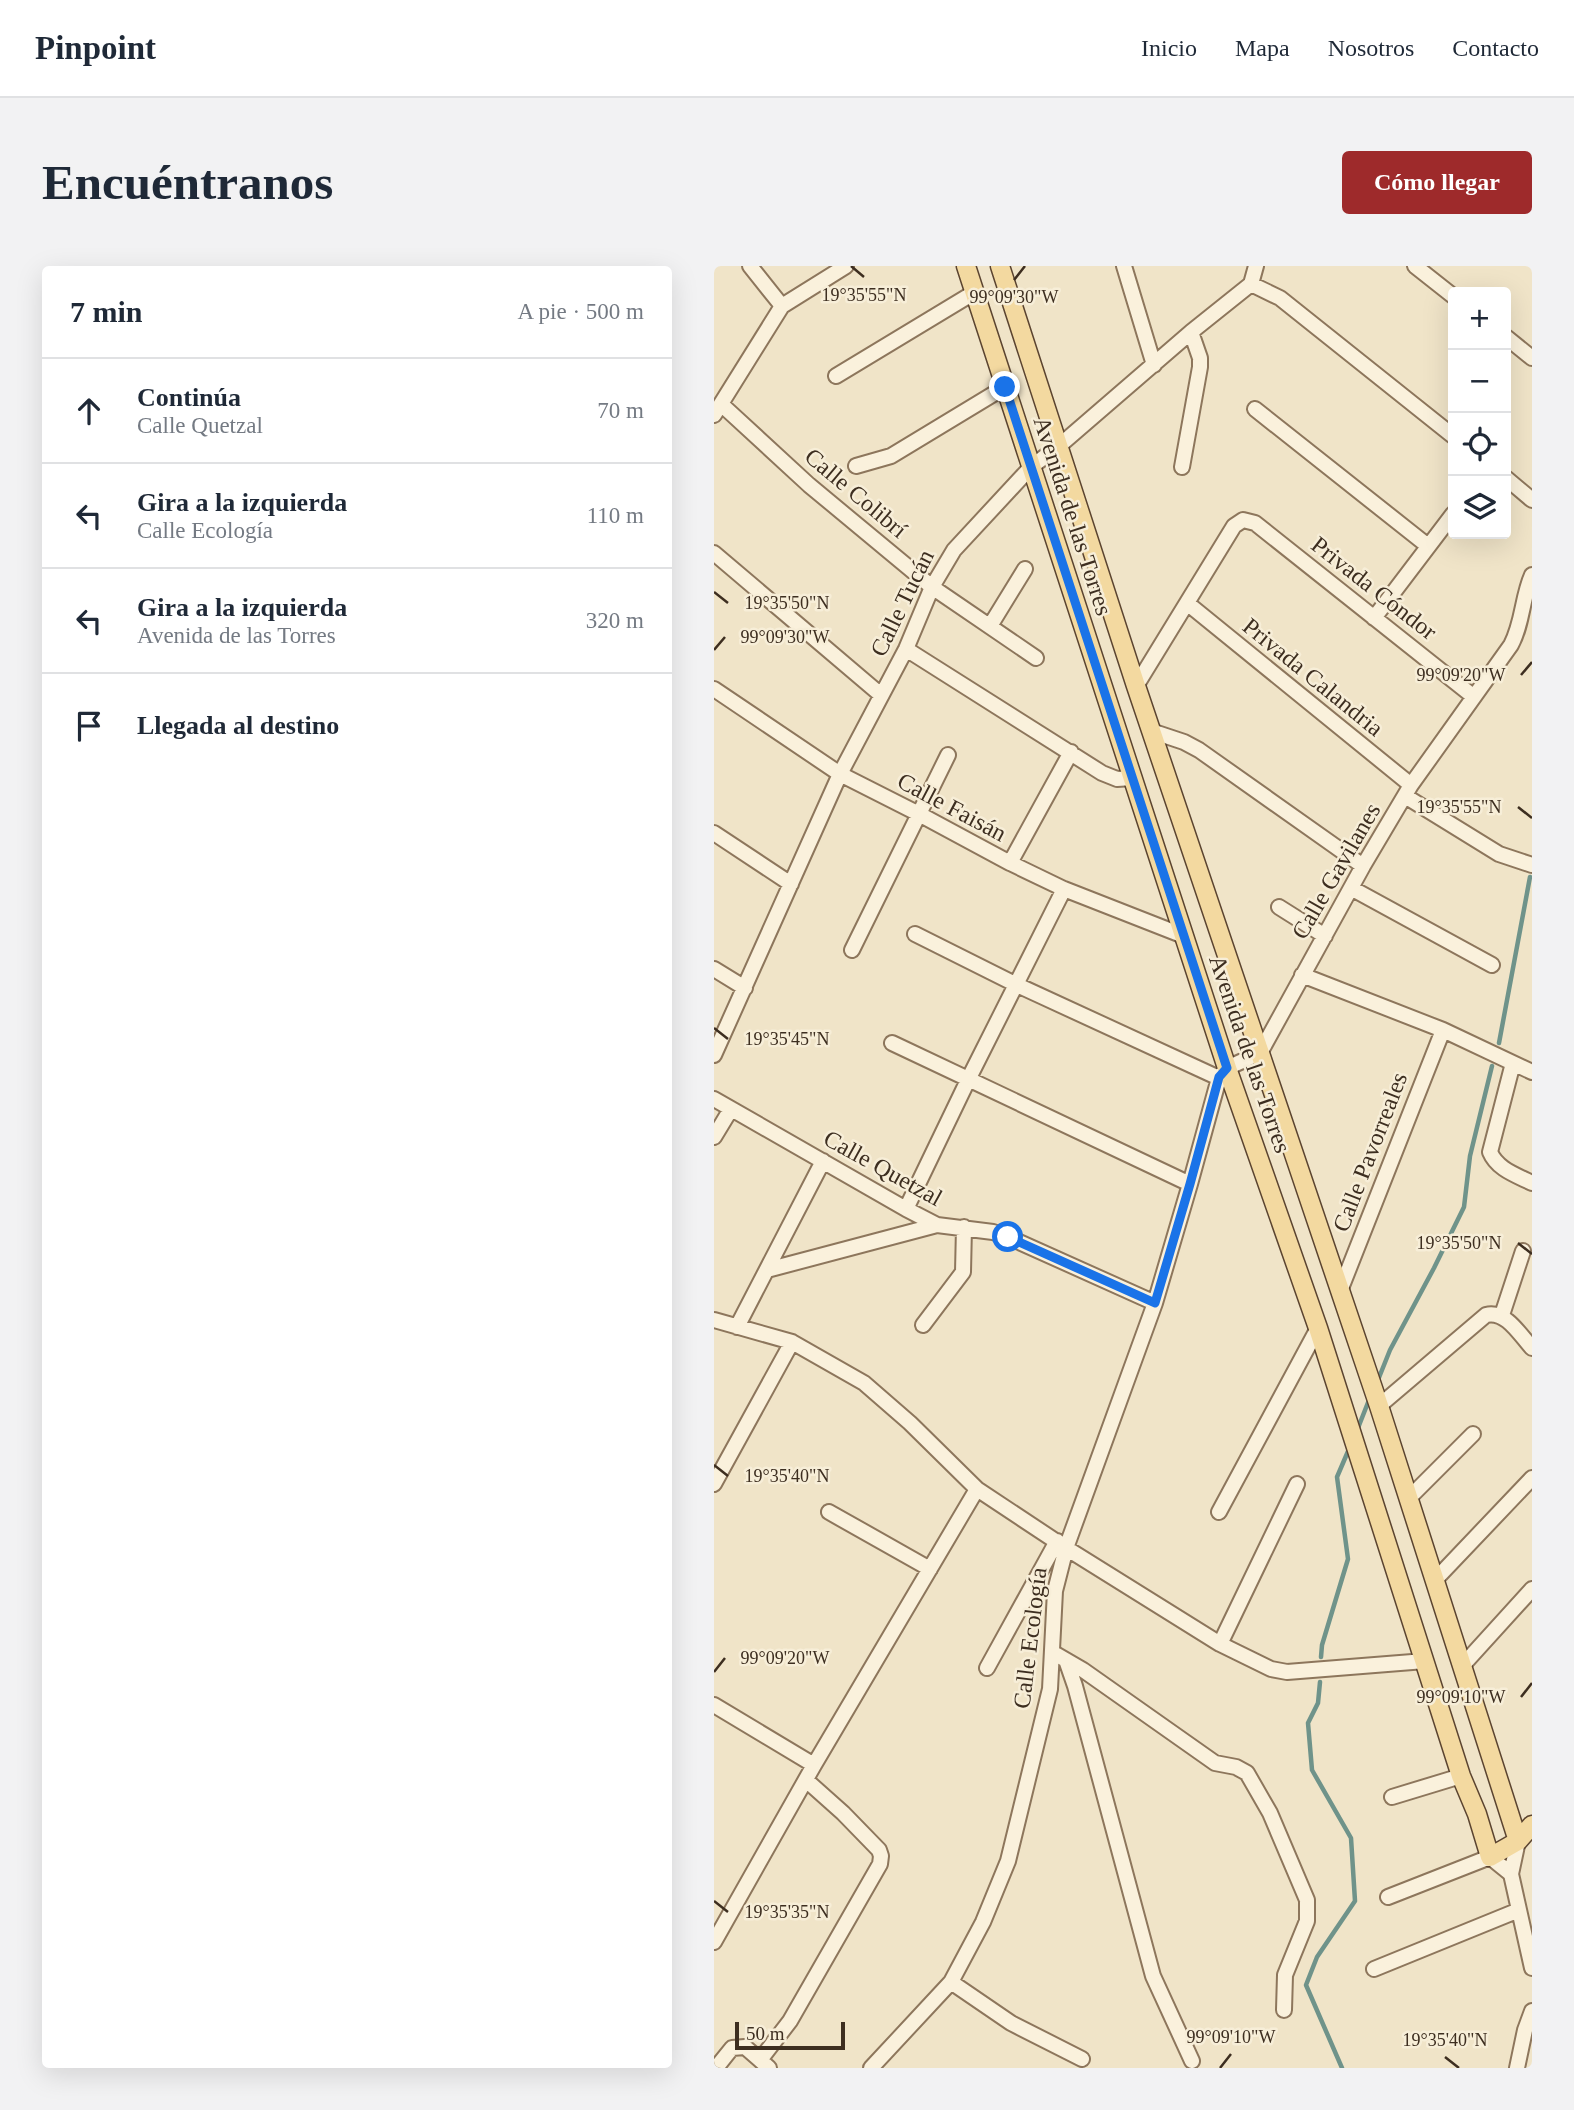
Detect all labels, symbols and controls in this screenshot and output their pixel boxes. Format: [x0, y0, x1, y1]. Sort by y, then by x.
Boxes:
text: Pinpoint [35, 30, 156, 66]
text: Inicio [1141, 35, 1197, 61]
text: Mapa [1235, 35, 1290, 61]
text: Nosotros [1328, 35, 1414, 61]
text: Contacto [1452, 35, 1539, 61]
button: Cómo llegar [1342, 151, 1532, 214]
text: Encuéntranos [42, 155, 333, 210]
text: 19°35'55"N [822, 285, 906, 305]
text: 99°09'30"W [970, 287, 1058, 307]
map controls [1448, 287, 1511, 539]
button: + [1448, 287, 1511, 350]
text: 7 min [70, 295, 143, 328]
text: A pie · 500 m [518, 299, 644, 324]
button: − [1448, 350, 1511, 413]
route end [989, 371, 1020, 402]
text: Continúa [137, 383, 241, 412]
icon: ahead [70, 392, 108, 430]
text: 70 m [597, 398, 644, 423]
text: Calle Quetzal [137, 413, 263, 438]
street label: Avenida de las Torres [1029, 413, 1117, 619]
button: locate [1448, 413, 1511, 476]
street label: Calle Colibrí [800, 443, 912, 543]
button: layers [1448, 476, 1511, 539]
text: Gira a la izquierda [137, 488, 347, 517]
icon: left [70, 497, 108, 535]
text: 110 m [587, 503, 644, 528]
text: Calle Ecología [137, 518, 273, 543]
street label: Privada Cóndor [1306, 531, 1442, 645]
street label: Calle Tucán [865, 545, 939, 661]
text: Gira a la izquierda [137, 593, 347, 622]
text: 19°35'50"N [745, 593, 829, 613]
icon: left [70, 602, 108, 640]
text: 320 m [586, 608, 644, 633]
street label: Privada Calandria [1238, 613, 1389, 742]
text: Avenida de las Torres [137, 623, 336, 648]
text: 99°09'30"W [741, 627, 829, 647]
text: 99°09'20"W [1417, 665, 1505, 685]
icon: arrive [70, 707, 108, 745]
text: Llegada al destino [137, 711, 339, 740]
street label: Calle Faisán [893, 768, 1011, 846]
text: 19°35'55"N [1417, 797, 1501, 817]
street label: Calle Gavilanes [1287, 798, 1385, 944]
street label: Avenida de las Torres [1204, 952, 1296, 1156]
text: 19°35'45"N [745, 1029, 829, 1049]
street label: Calle Pavorreales [1328, 1069, 1412, 1235]
street label: Calle Quetzal [819, 1125, 947, 1211]
route start [992, 1221, 1023, 1252]
text: 19°35'50"N [1417, 1233, 1501, 1253]
text: 19°35'40"N [745, 1466, 829, 1486]
street label: Calle Ecología [1008, 1566, 1052, 1710]
text: 99°09'20"W [741, 1648, 829, 1668]
text: 99°09'10"W [1417, 1687, 1505, 1707]
text: 19°35'35"N [745, 1902, 829, 1922]
scale bar [735, 2019, 845, 2051]
text: 50 m [746, 2023, 785, 2044]
text: 99°09'10"W [1187, 2027, 1275, 2047]
text: 19°35'40"N [1403, 2030, 1487, 2050]

